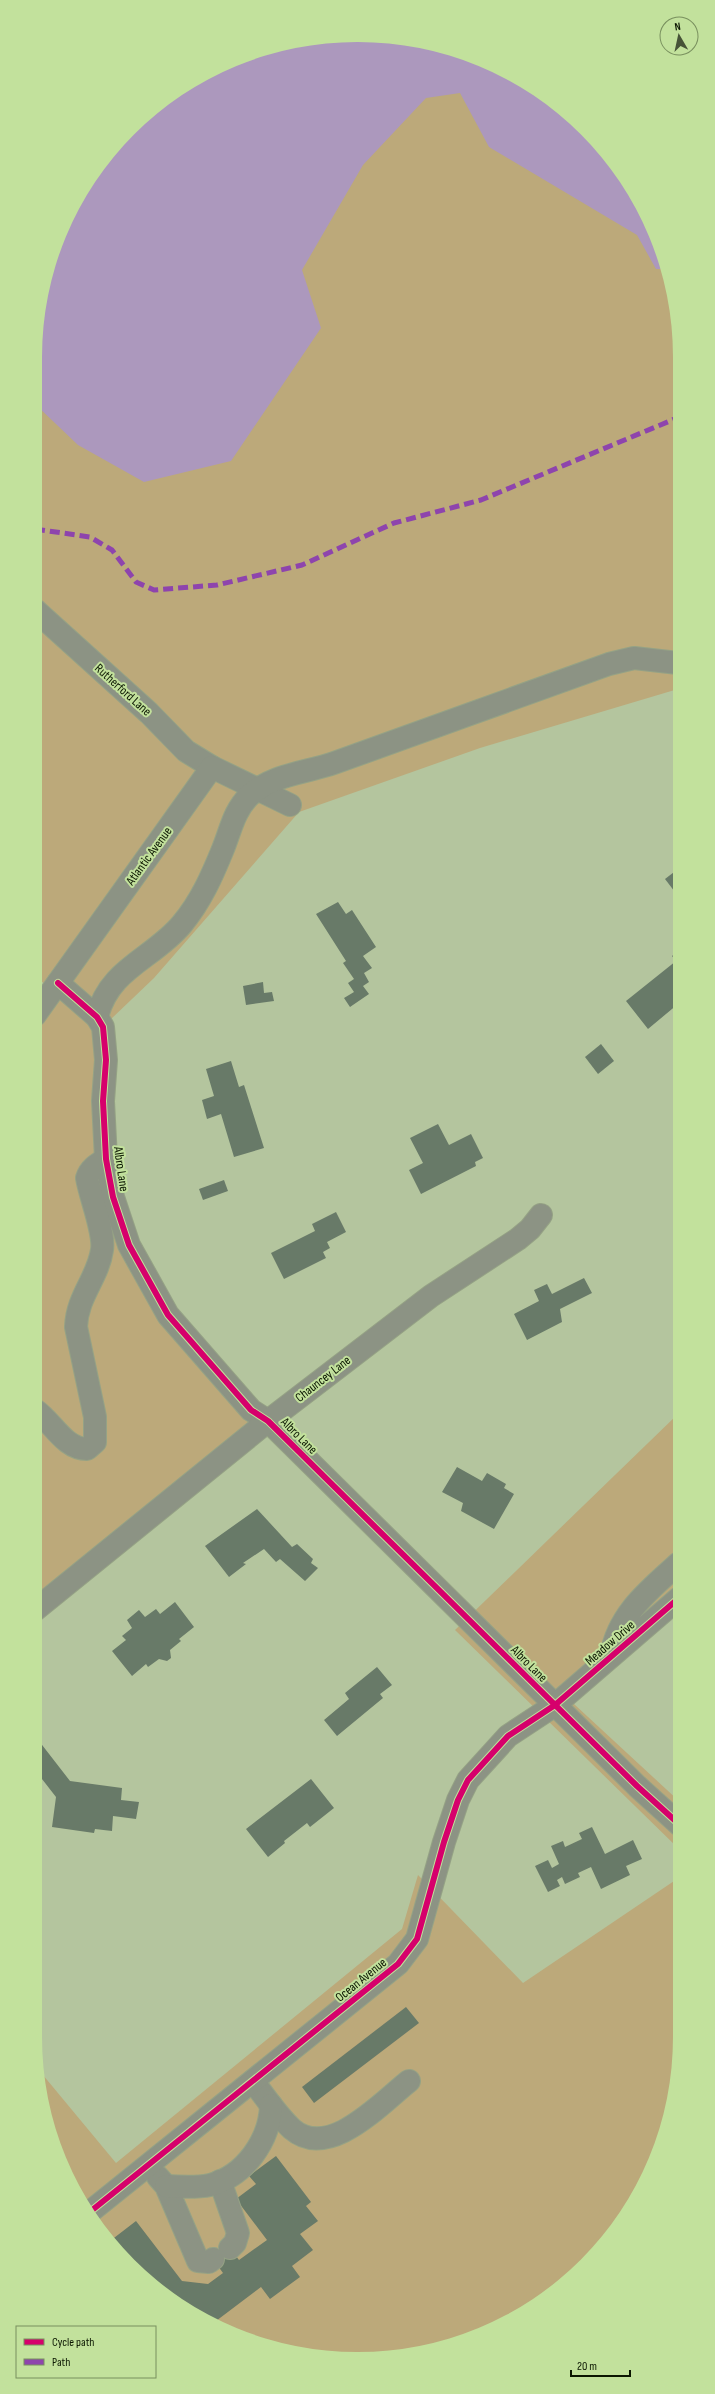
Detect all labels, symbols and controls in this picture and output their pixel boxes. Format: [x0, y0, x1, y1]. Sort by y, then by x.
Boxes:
north arrow [659, 16, 699, 56]
text: N [674, 20, 682, 33]
street label: Rutherford Lane [91, 660, 155, 720]
street label: Atlantic Avenue [122, 824, 175, 889]
street label: Albro Lane [110, 1145, 132, 1192]
street label: Chauncey Lane [292, 1352, 354, 1406]
street label: Albro Lane [277, 1414, 321, 1458]
street label: Meadow Drive [582, 1617, 638, 1669]
street label: Albro Lane [507, 1642, 551, 1686]
street label: Ocean Avenue [332, 1955, 390, 2005]
legend [16, 2326, 156, 2378]
text: Cycle path [52, 2335, 94, 2350]
scale bar [571, 2352, 630, 2378]
text: Path [52, 2355, 70, 2370]
text: 20 m [577, 2359, 597, 2374]

